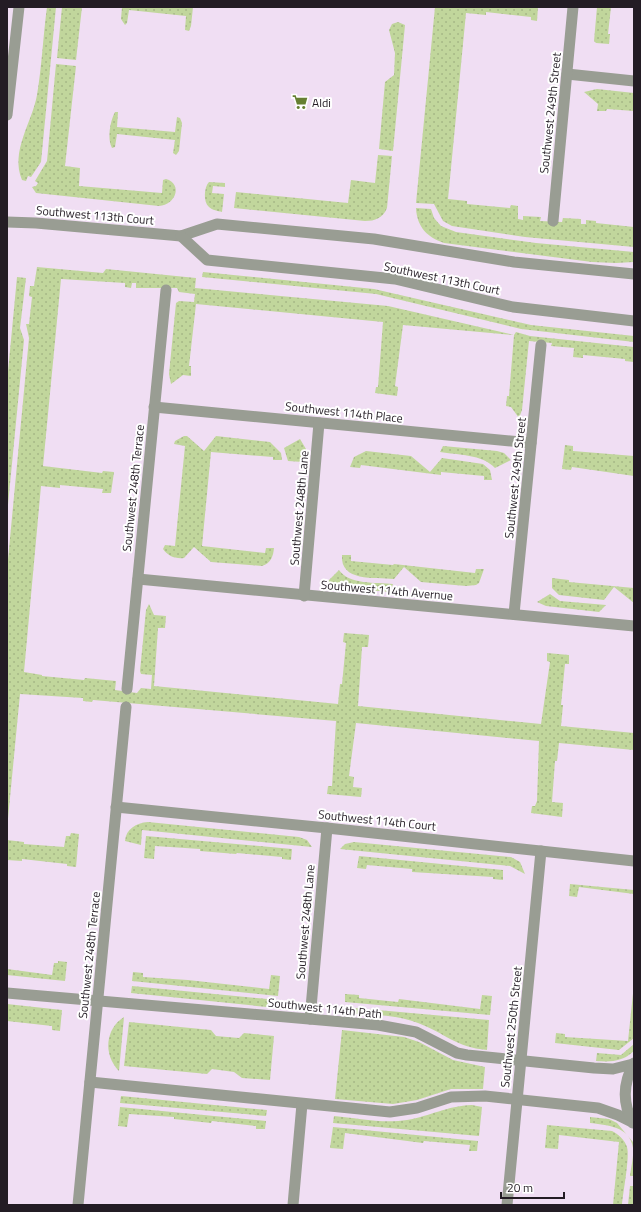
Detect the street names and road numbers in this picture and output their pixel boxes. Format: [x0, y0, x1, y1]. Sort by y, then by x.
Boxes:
street label: Southwest 249th Street [534, 51, 566, 175]
street label: Southwest 113th Court [35, 200, 156, 230]
street label: Southwest 113th Court [382, 256, 503, 300]
street label: Southwest 114th Place [284, 396, 404, 428]
street label: Southwest 249th Street [499, 416, 531, 540]
street label: Southwest 248th Terrace [117, 424, 149, 552]
street label: Southwest 248th Lane [285, 450, 313, 566]
street label: Southwest 114th Avernue [320, 575, 454, 605]
street label: Southwest 114th Court [317, 804, 438, 836]
street label: Southwest 248th Lane [291, 864, 319, 980]
street label: Southwest 248th Terrace [73, 891, 105, 1019]
street label: Southwest 250th Street [495, 965, 527, 1089]
street label: Southwest 114th Path [267, 993, 383, 1023]

